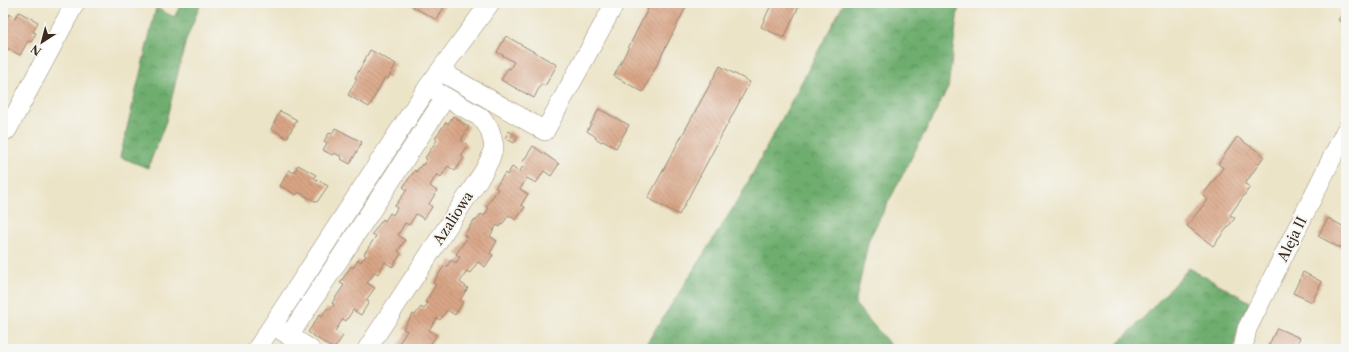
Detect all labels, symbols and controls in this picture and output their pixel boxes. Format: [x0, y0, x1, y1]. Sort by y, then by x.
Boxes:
north arrow [22, 22, 62, 62]
text: N [28, 41, 44, 59]
street label: Azaliowa [429, 187, 477, 249]
street label: Aleja II [1273, 214, 1311, 265]

